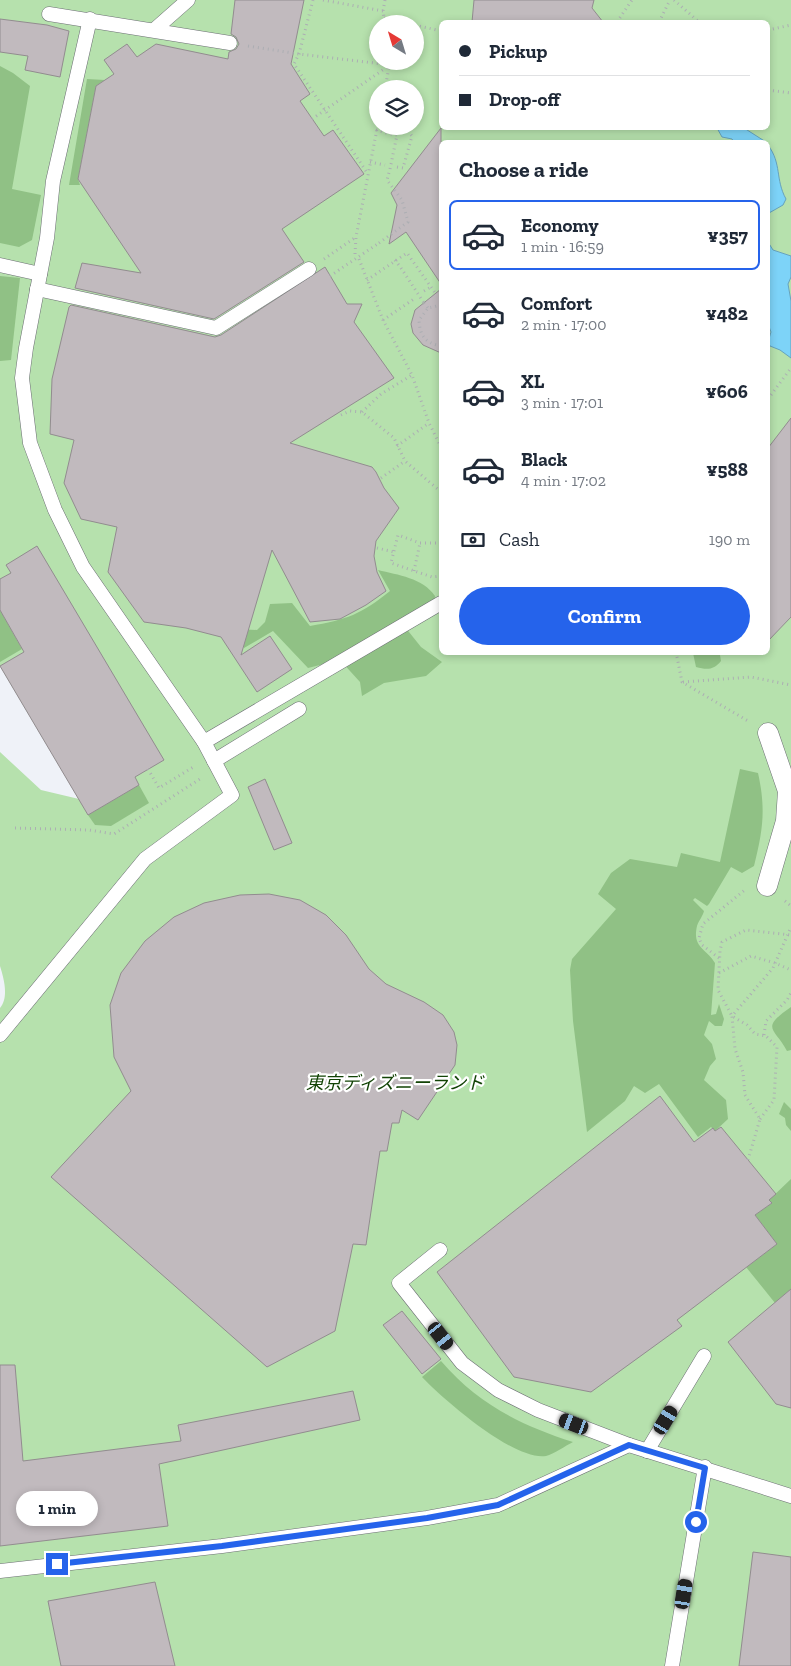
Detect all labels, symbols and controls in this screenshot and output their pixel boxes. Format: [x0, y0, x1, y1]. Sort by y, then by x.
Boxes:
north arrow [369, 15, 424, 70]
map controls [369, 15, 424, 135]
text: Pickup [489, 40, 547, 63]
button: layers [369, 80, 424, 135]
text: Drop-off [489, 88, 560, 111]
text: Choose a ride [459, 156, 589, 183]
icon: car [461, 213, 506, 258]
text: Economy [521, 214, 599, 237]
text: ¥357 [707, 224, 748, 247]
text: 1 min · 16:59 [521, 237, 604, 256]
icon: car [461, 291, 506, 336]
text: Comfort [521, 292, 592, 315]
text: ¥482 [705, 302, 748, 325]
text: 2 min · 17:00 [521, 315, 607, 334]
icon: car [461, 369, 506, 414]
text: XL [521, 370, 544, 393]
text: ¥606 [705, 380, 748, 403]
text: 3 min · 17:01 [521, 393, 603, 412]
icon: car [461, 447, 506, 492]
text: Black [521, 448, 567, 471]
text: ¥588 [706, 458, 748, 481]
text: 4 min · 17:02 [521, 471, 606, 490]
icon: cash [459, 526, 487, 554]
text: Cash [499, 528, 539, 551]
text: 190 m [709, 530, 750, 549]
button: Confirm [459, 587, 750, 645]
park label: 東京ディズニーランド [306, 1072, 485, 1094]
car [425, 1320, 456, 1352]
car [651, 1403, 680, 1437]
car [557, 1412, 590, 1436]
callout: 1 min [16, 1492, 98, 1526]
text: 1 min [38, 1499, 76, 1518]
route start [685, 1511, 707, 1533]
route end [46, 1553, 68, 1575]
car [674, 1578, 693, 1610]

